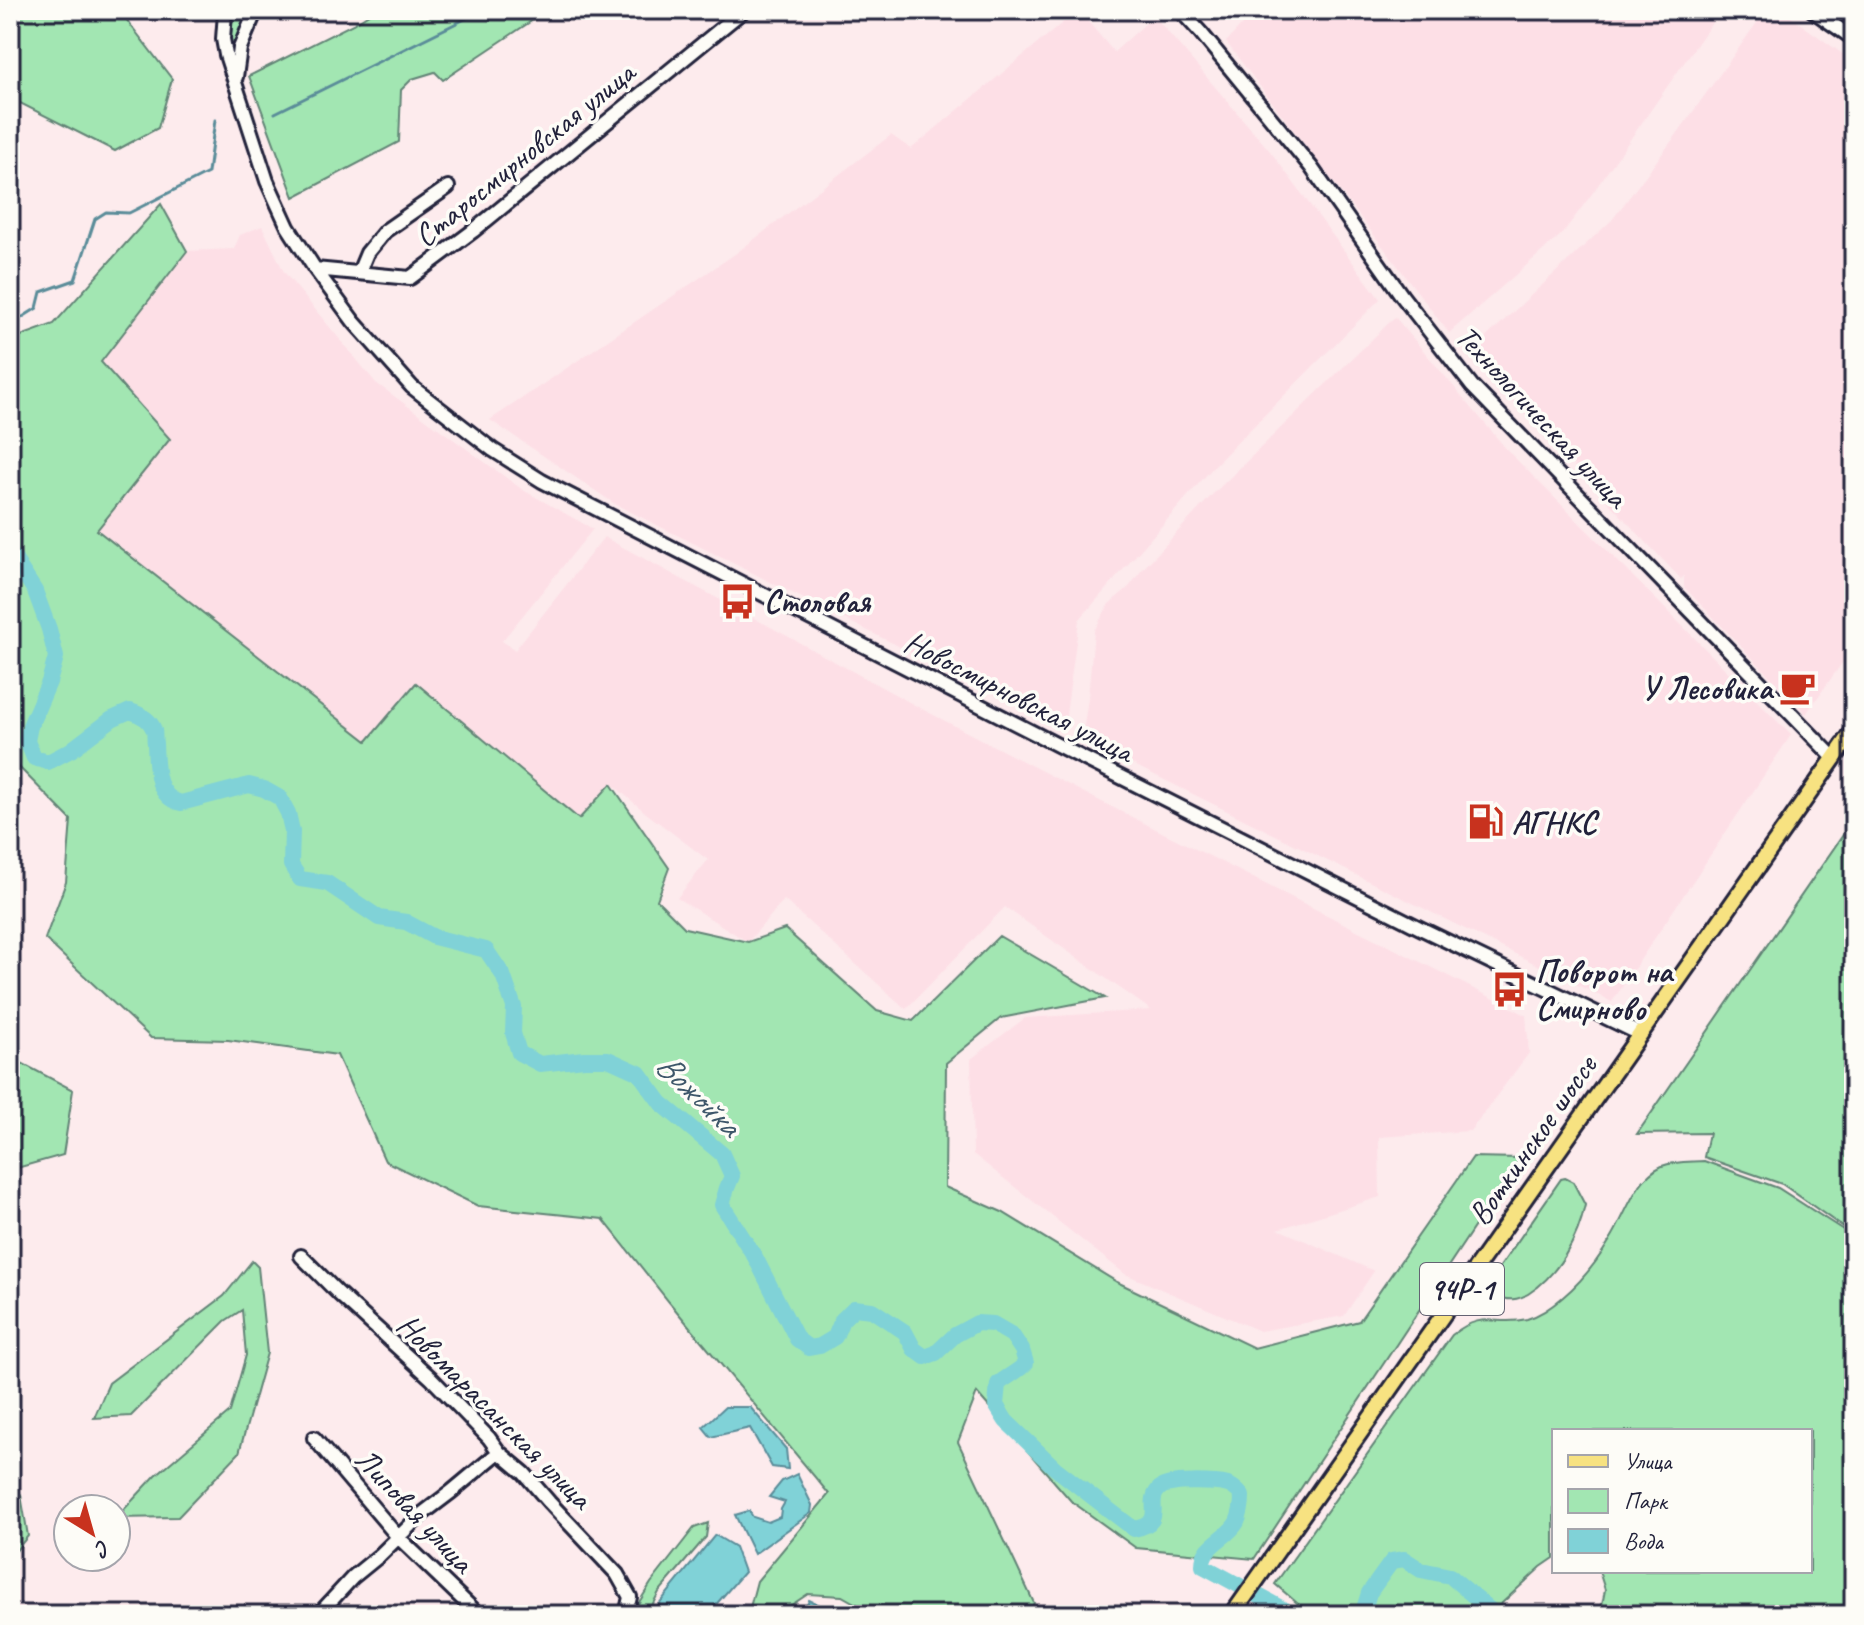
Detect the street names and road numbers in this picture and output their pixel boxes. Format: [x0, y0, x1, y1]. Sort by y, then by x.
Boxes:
street label: Старосмирновская улица [406, 51, 645, 256]
street label: Технологическая улица [1446, 316, 1638, 518]
street label: Новосмирновская улица [897, 621, 1143, 773]
street label: Воткинское шоссе [1459, 1045, 1607, 1233]
road number: 94Р-1 [1420, 1263, 1504, 1315]
street label: Новомарасанская улица [388, 1305, 602, 1519]
street label: Липовая улица [346, 1439, 484, 1583]

